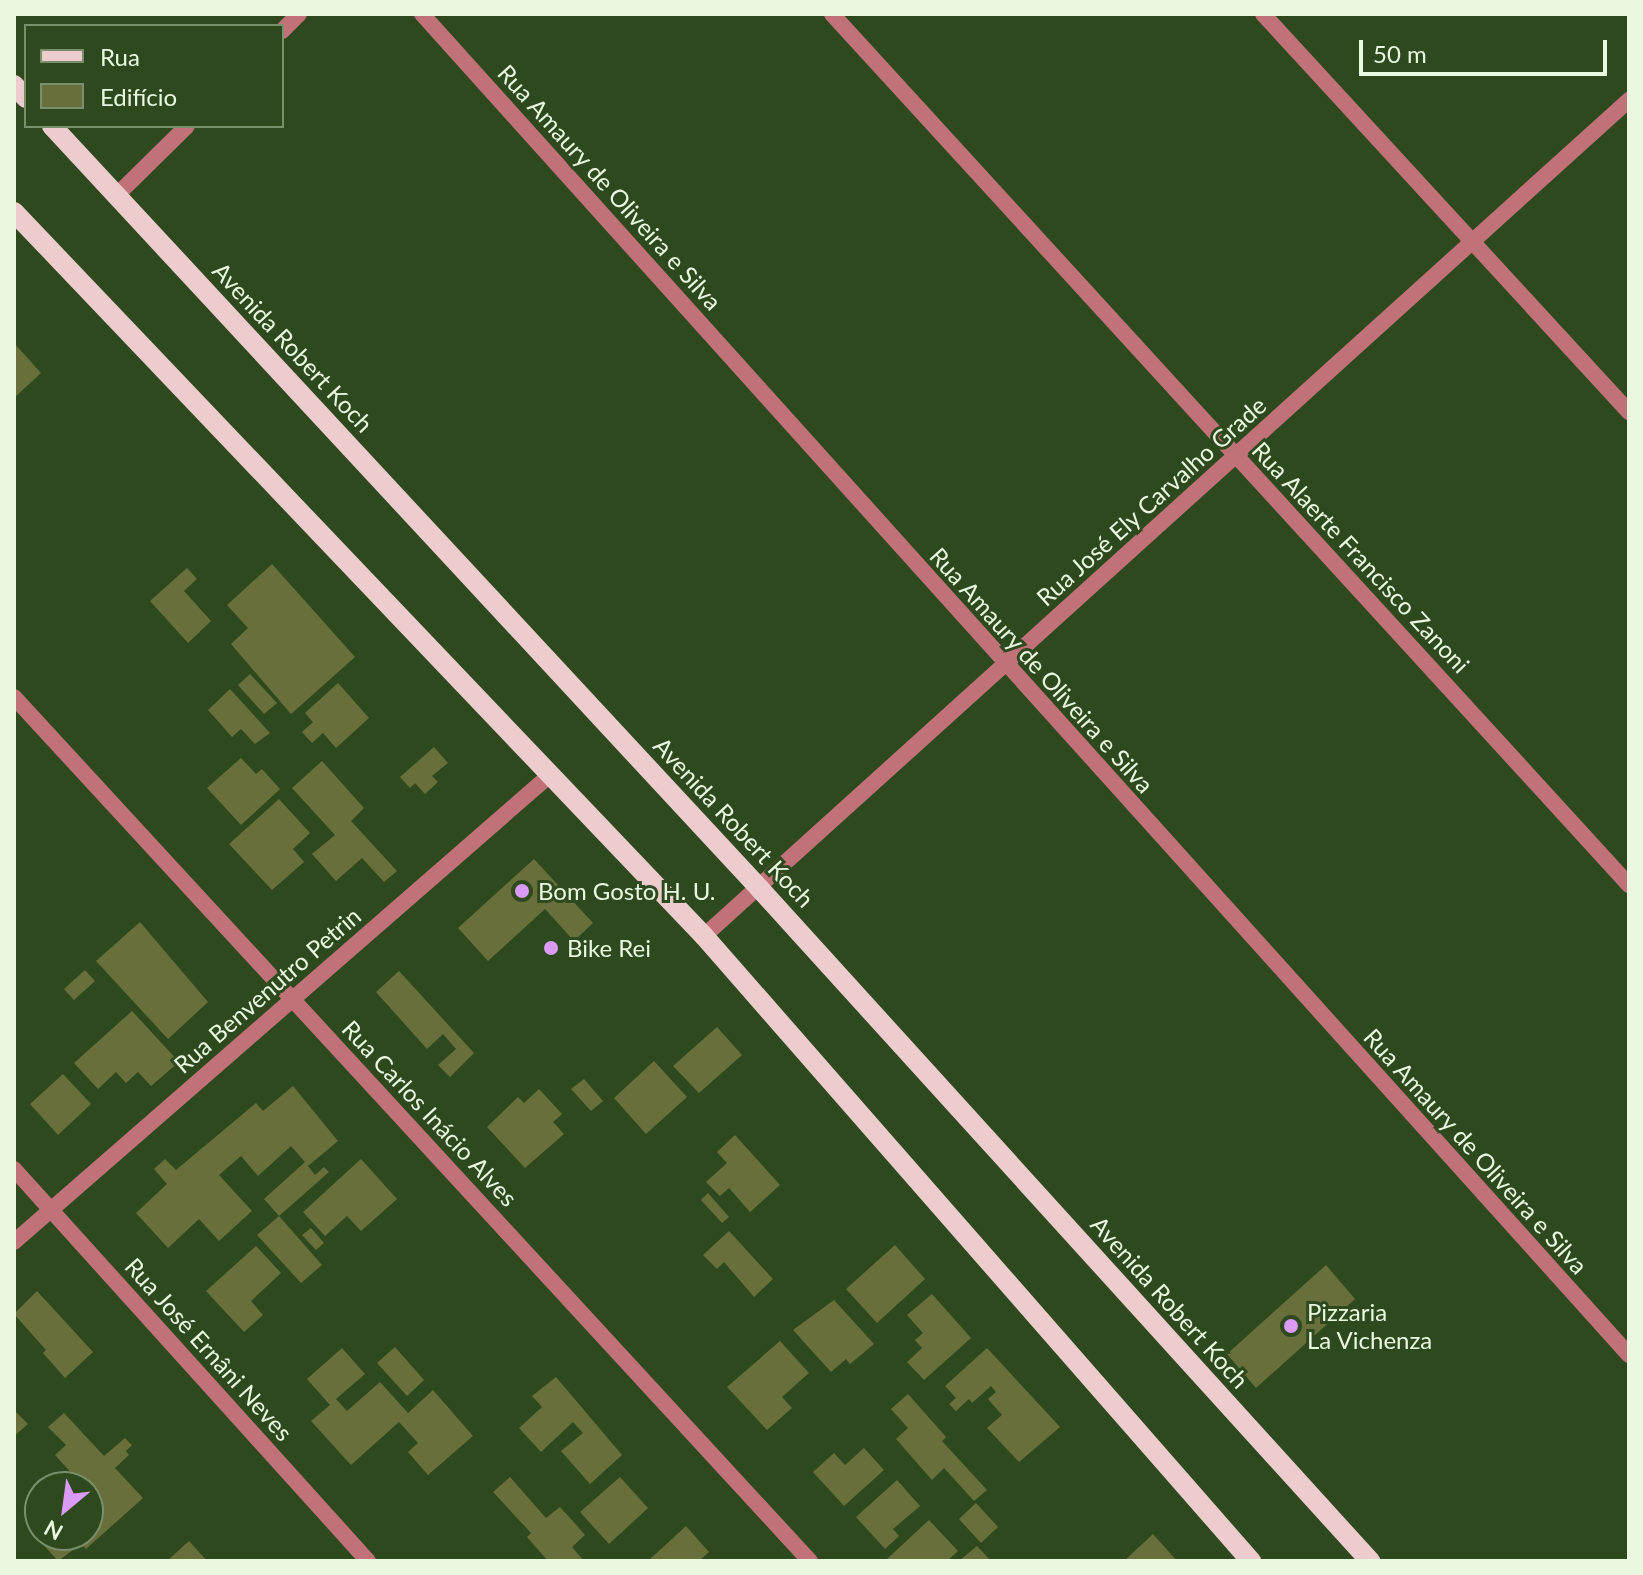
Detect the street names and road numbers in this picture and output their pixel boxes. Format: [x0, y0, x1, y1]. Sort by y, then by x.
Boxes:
street label: Rua Amaury de Oliveira e Silva [492, 58, 728, 316]
street label: Avenida Robert Koch [207, 256, 379, 438]
street label: Rua José Ely Carvalho Grade [1030, 390, 1272, 612]
street label: Rua Alaerte Francisco Zanoni [1246, 435, 1476, 679]
street label: Rua Amaury de Oliveira e Silva [924, 541, 1160, 799]
street label: Avenida Robert Koch [648, 731, 820, 913]
street label: Rua Benvenutro Petrin [168, 901, 366, 1079]
street label: Rua Carlos Inácio Alves [336, 1014, 524, 1212]
street label: Rua Amaury de Oliveira e Silva [1358, 1022, 1594, 1280]
street label: Avenida Robert Koch [1085, 1210, 1255, 1394]
street label: Rua José Ernâni Neves [119, 1251, 299, 1447]

